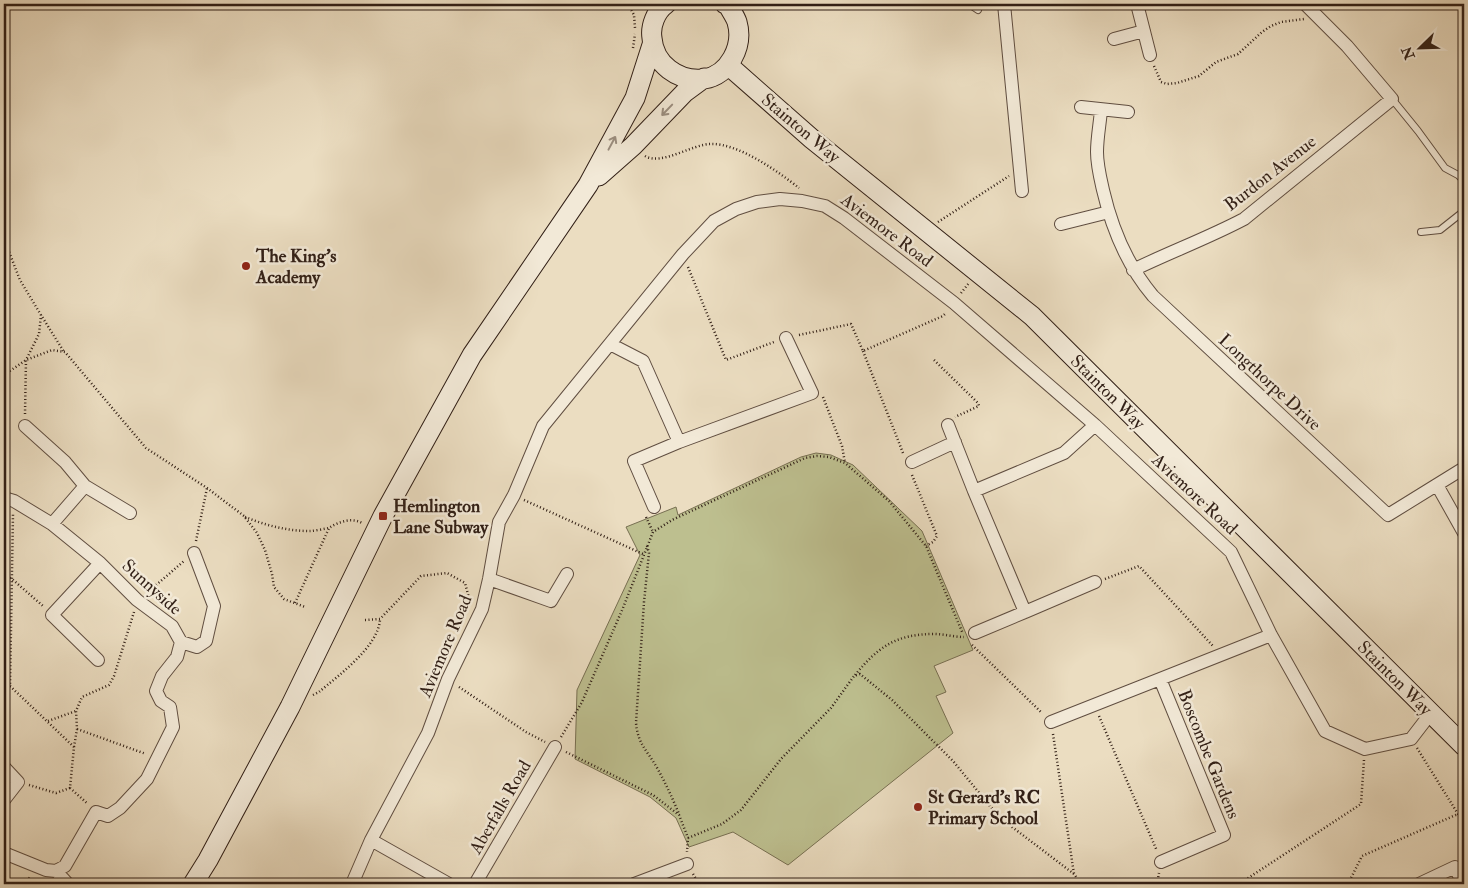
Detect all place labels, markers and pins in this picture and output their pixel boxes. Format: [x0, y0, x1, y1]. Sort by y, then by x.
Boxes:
place label: The King's Academy [255, 245, 336, 289]
marker: The King's Academy [240, 260, 252, 272]
place label: Hemlington Lane Subway [393, 495, 489, 539]
marker: Hemlington Lane Subway [377, 510, 389, 522]
place label: St Gerard's RC Primary School [928, 786, 1040, 830]
marker: St Gerard's RC Primary School [912, 801, 924, 813]

